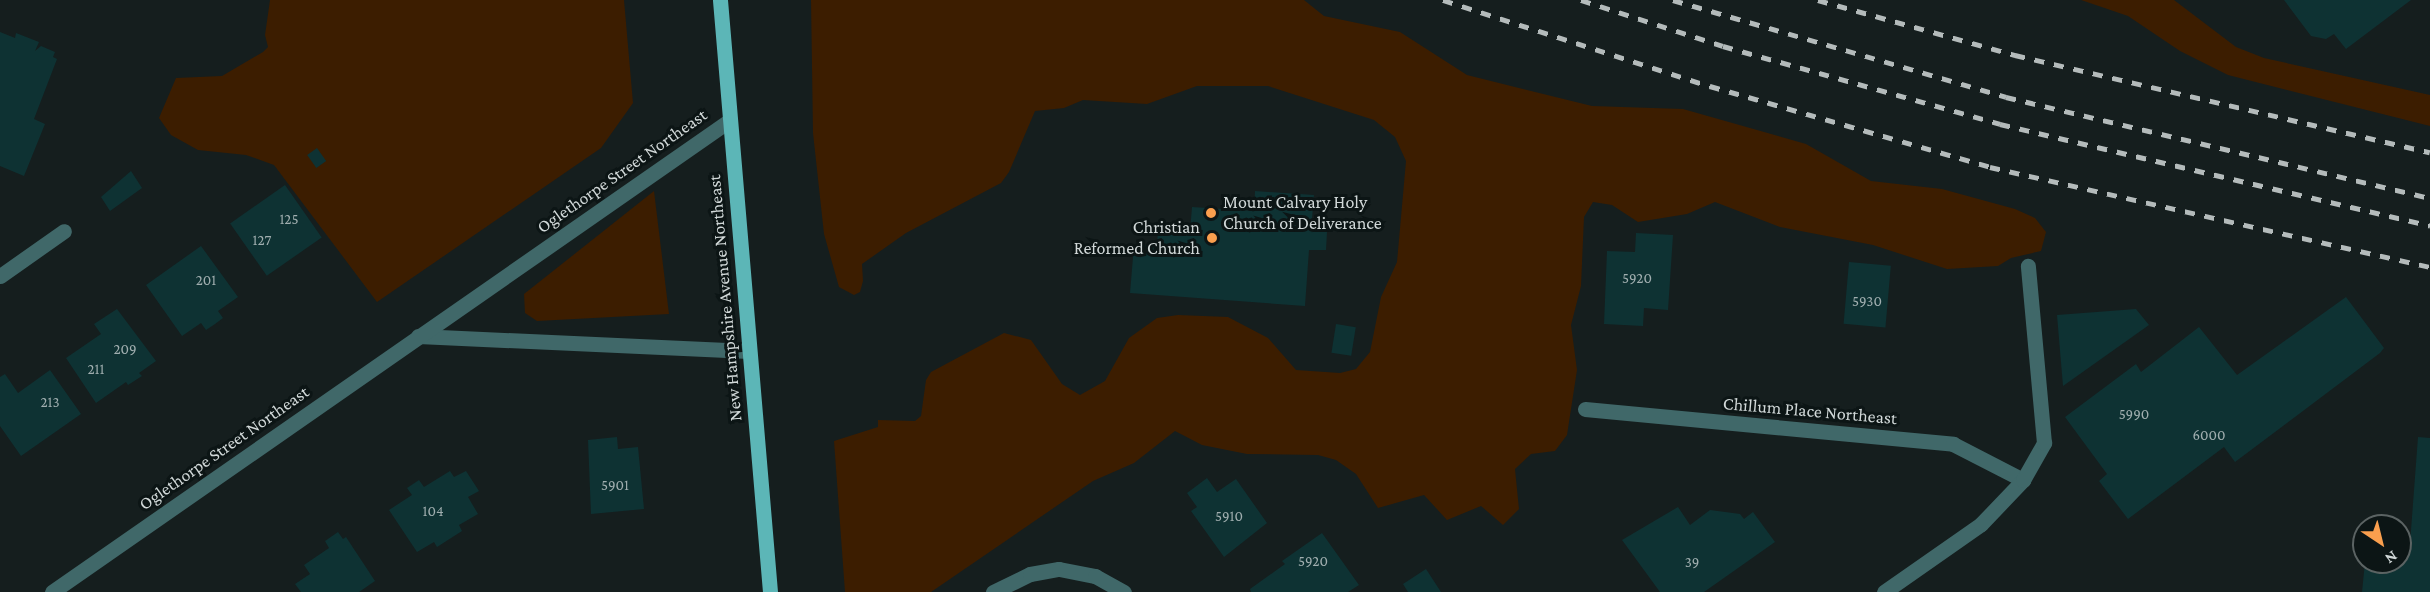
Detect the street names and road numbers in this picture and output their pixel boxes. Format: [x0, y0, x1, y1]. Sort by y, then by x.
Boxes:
street label: Oglethorpe Street Northeast [533, 104, 711, 238]
street label: New Hampshire Avenue Northeast [703, 174, 747, 422]
street label: Oglethorpe Street Northeast [135, 381, 313, 515]
street label: Chillum Place Northeast [1722, 393, 1898, 429]

